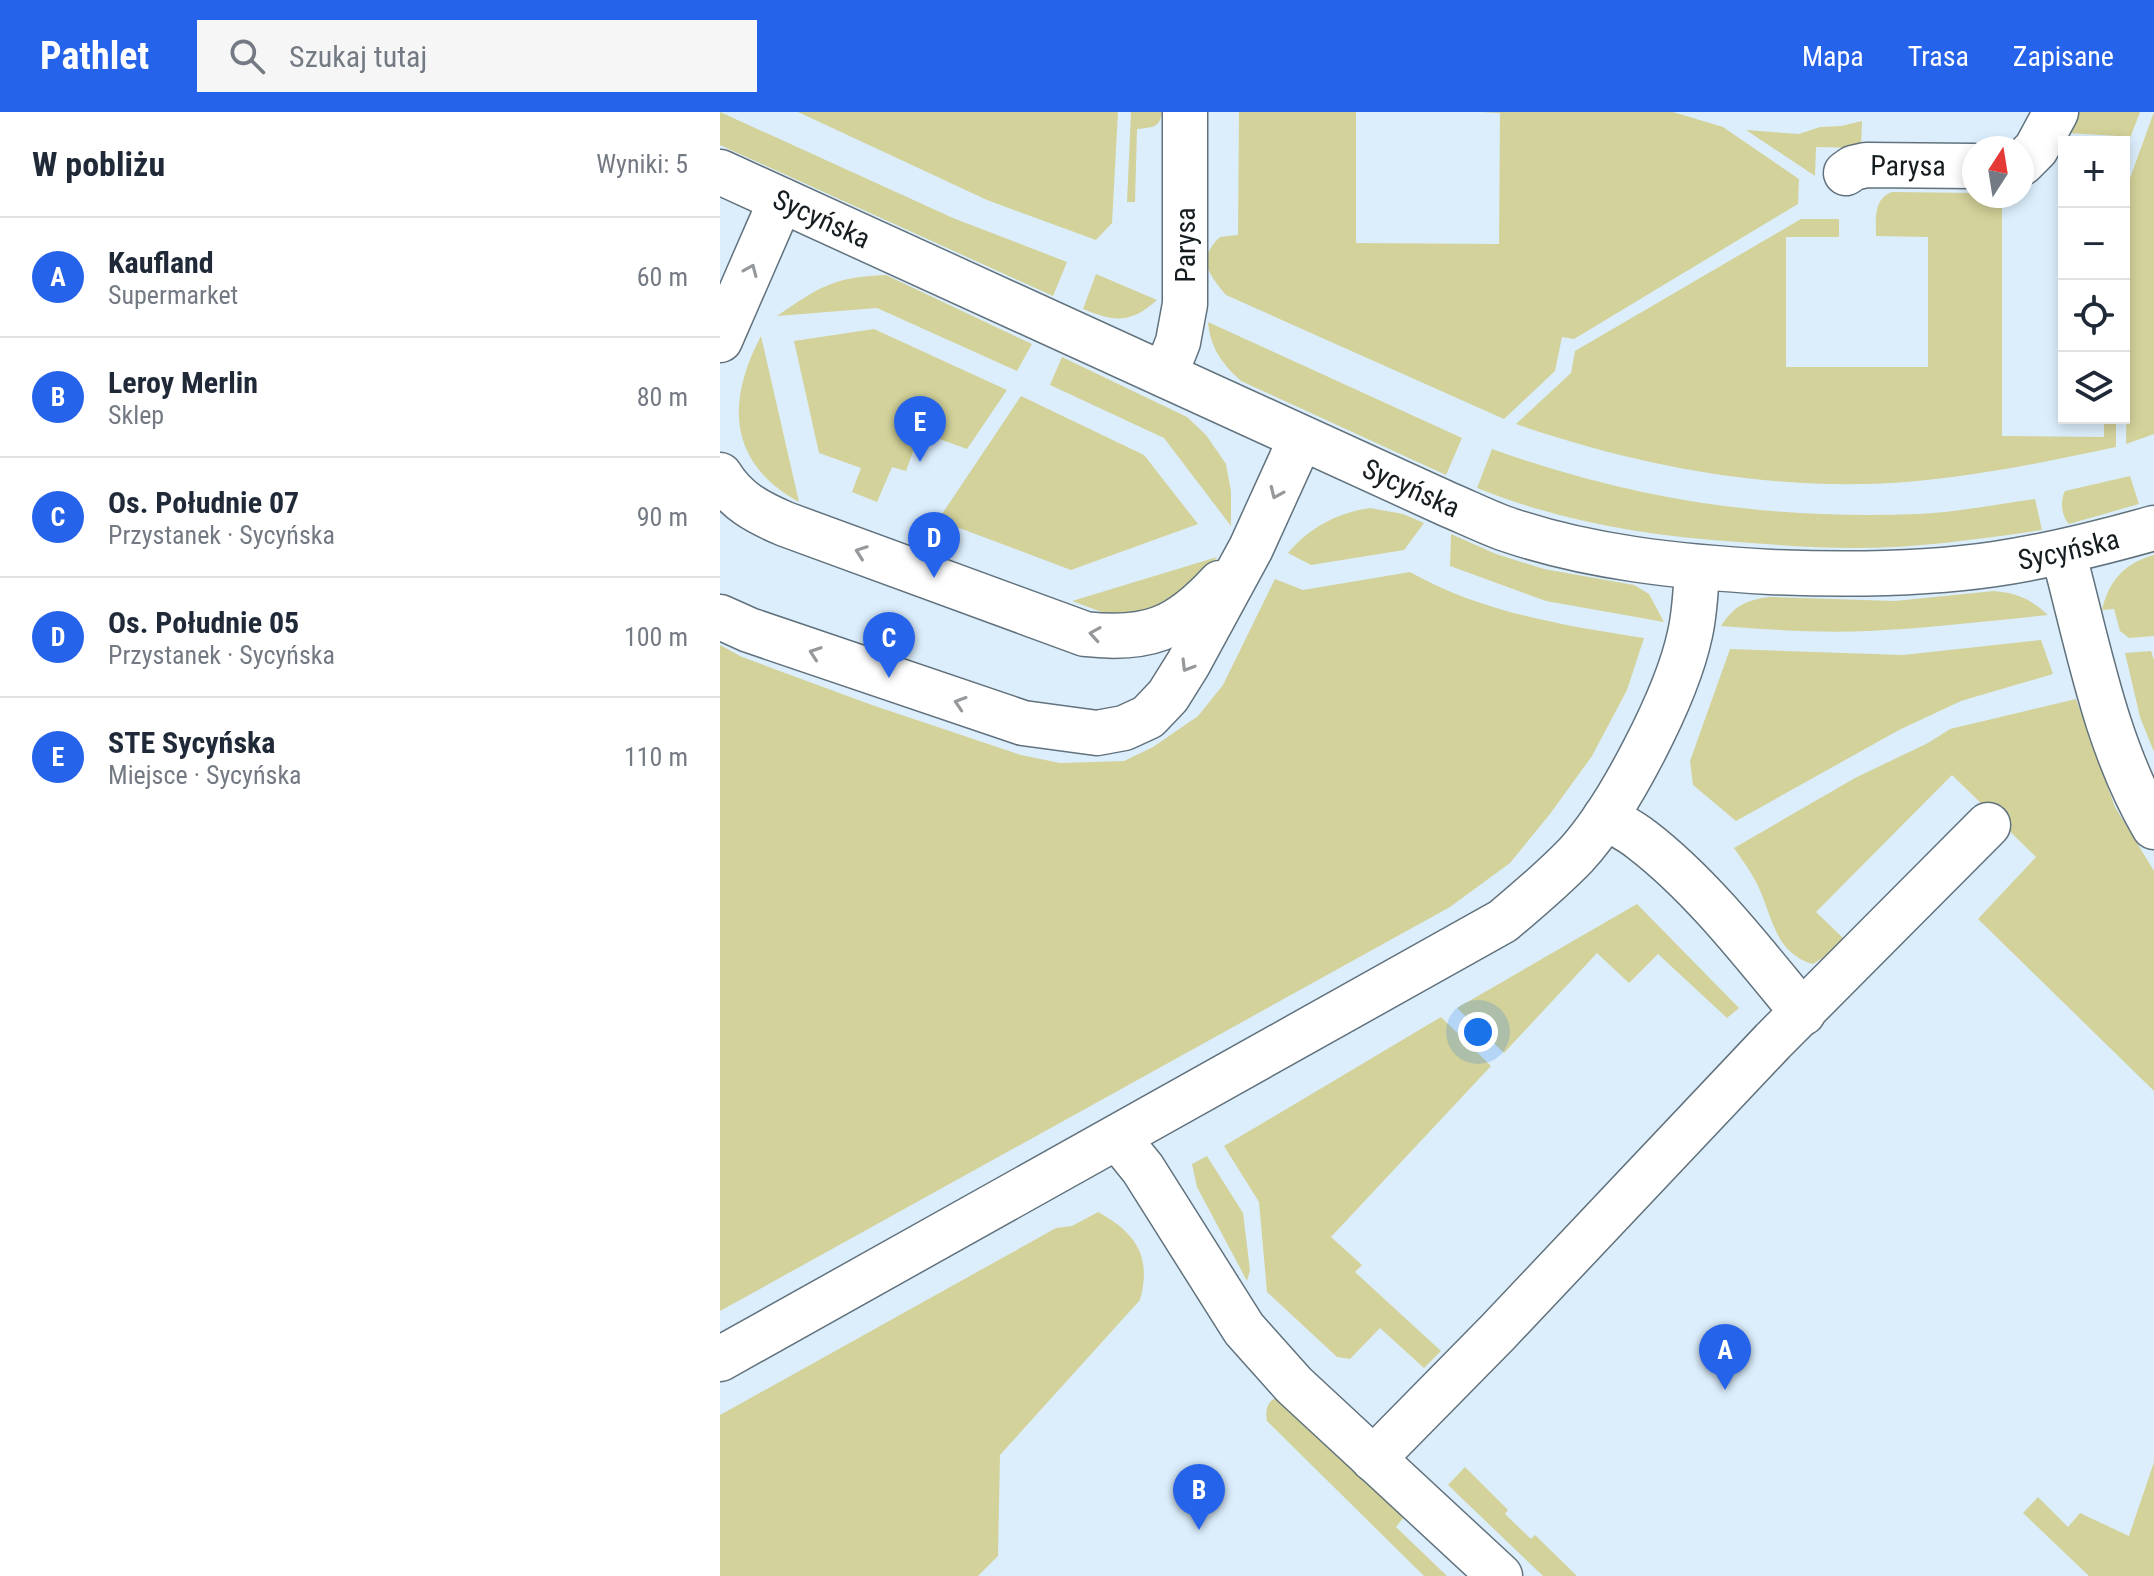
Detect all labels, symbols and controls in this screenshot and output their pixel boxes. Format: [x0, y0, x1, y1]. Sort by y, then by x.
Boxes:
search box [197, 20, 757, 92]
text: Pathlet [40, 34, 149, 78]
icon: search [225, 34, 269, 78]
text: Szukaj tutaj [289, 39, 427, 74]
text: Mapa [1802, 40, 1864, 73]
text: Trasa [1908, 40, 1969, 73]
text: Zapisane [2013, 40, 2114, 73]
north arrow [1962, 136, 2034, 208]
map controls [2058, 136, 2130, 424]
button: + [2058, 136, 2130, 208]
text: W pobliżu [32, 144, 165, 184]
text: Wyniki: 5 [596, 149, 688, 179]
street label: Parysa [1870, 149, 1946, 183]
street label: Sycyńska [768, 183, 875, 255]
street label: Parysa [1169, 207, 1202, 283]
button: − [2058, 208, 2130, 280]
text: Kaufland [108, 245, 214, 280]
text: A [50, 262, 66, 292]
text: 60 m [637, 262, 688, 292]
one-way arrow [742, 264, 758, 278]
text: Supermarket [108, 280, 238, 310]
button: locate [2058, 280, 2130, 352]
button: layers [2058, 352, 2130, 424]
text: Leroy Merlin [108, 365, 258, 400]
text: B [51, 382, 65, 412]
text: 80 m [637, 382, 688, 412]
pin: E [894, 396, 946, 462]
text: Sklep [108, 400, 164, 430]
street label: Sycyńska [1357, 452, 1465, 524]
text: Os. Południe 07 [108, 485, 299, 520]
one-way arrow [1270, 485, 1286, 499]
text: C [51, 502, 65, 532]
text: 90 m [637, 502, 688, 532]
pin: D [908, 512, 960, 578]
text: Przystanek · Sycyńska [108, 520, 335, 550]
street label: Sycyńska [2015, 522, 2123, 577]
one-way arrow [854, 545, 868, 561]
text: Os. Południe 05 [108, 605, 299, 640]
pin: C [863, 612, 915, 678]
text: D [51, 622, 65, 652]
text: 100 m [624, 622, 688, 652]
one-way arrow [1088, 627, 1102, 644]
text: Przystanek · Sycyńska [108, 640, 335, 670]
one-way arrow [809, 647, 823, 663]
one-way arrow [1181, 657, 1197, 671]
one-way arrow [954, 696, 968, 712]
text: STE Sycyńska [108, 725, 275, 760]
text: E [52, 742, 64, 772]
text: 110 m [624, 742, 688, 772]
text: Miejsce · Sycyńska [108, 760, 302, 790]
your location [1458, 1012, 1498, 1052]
pin: A [1699, 1324, 1751, 1390]
pin: B [1173, 1464, 1225, 1530]

